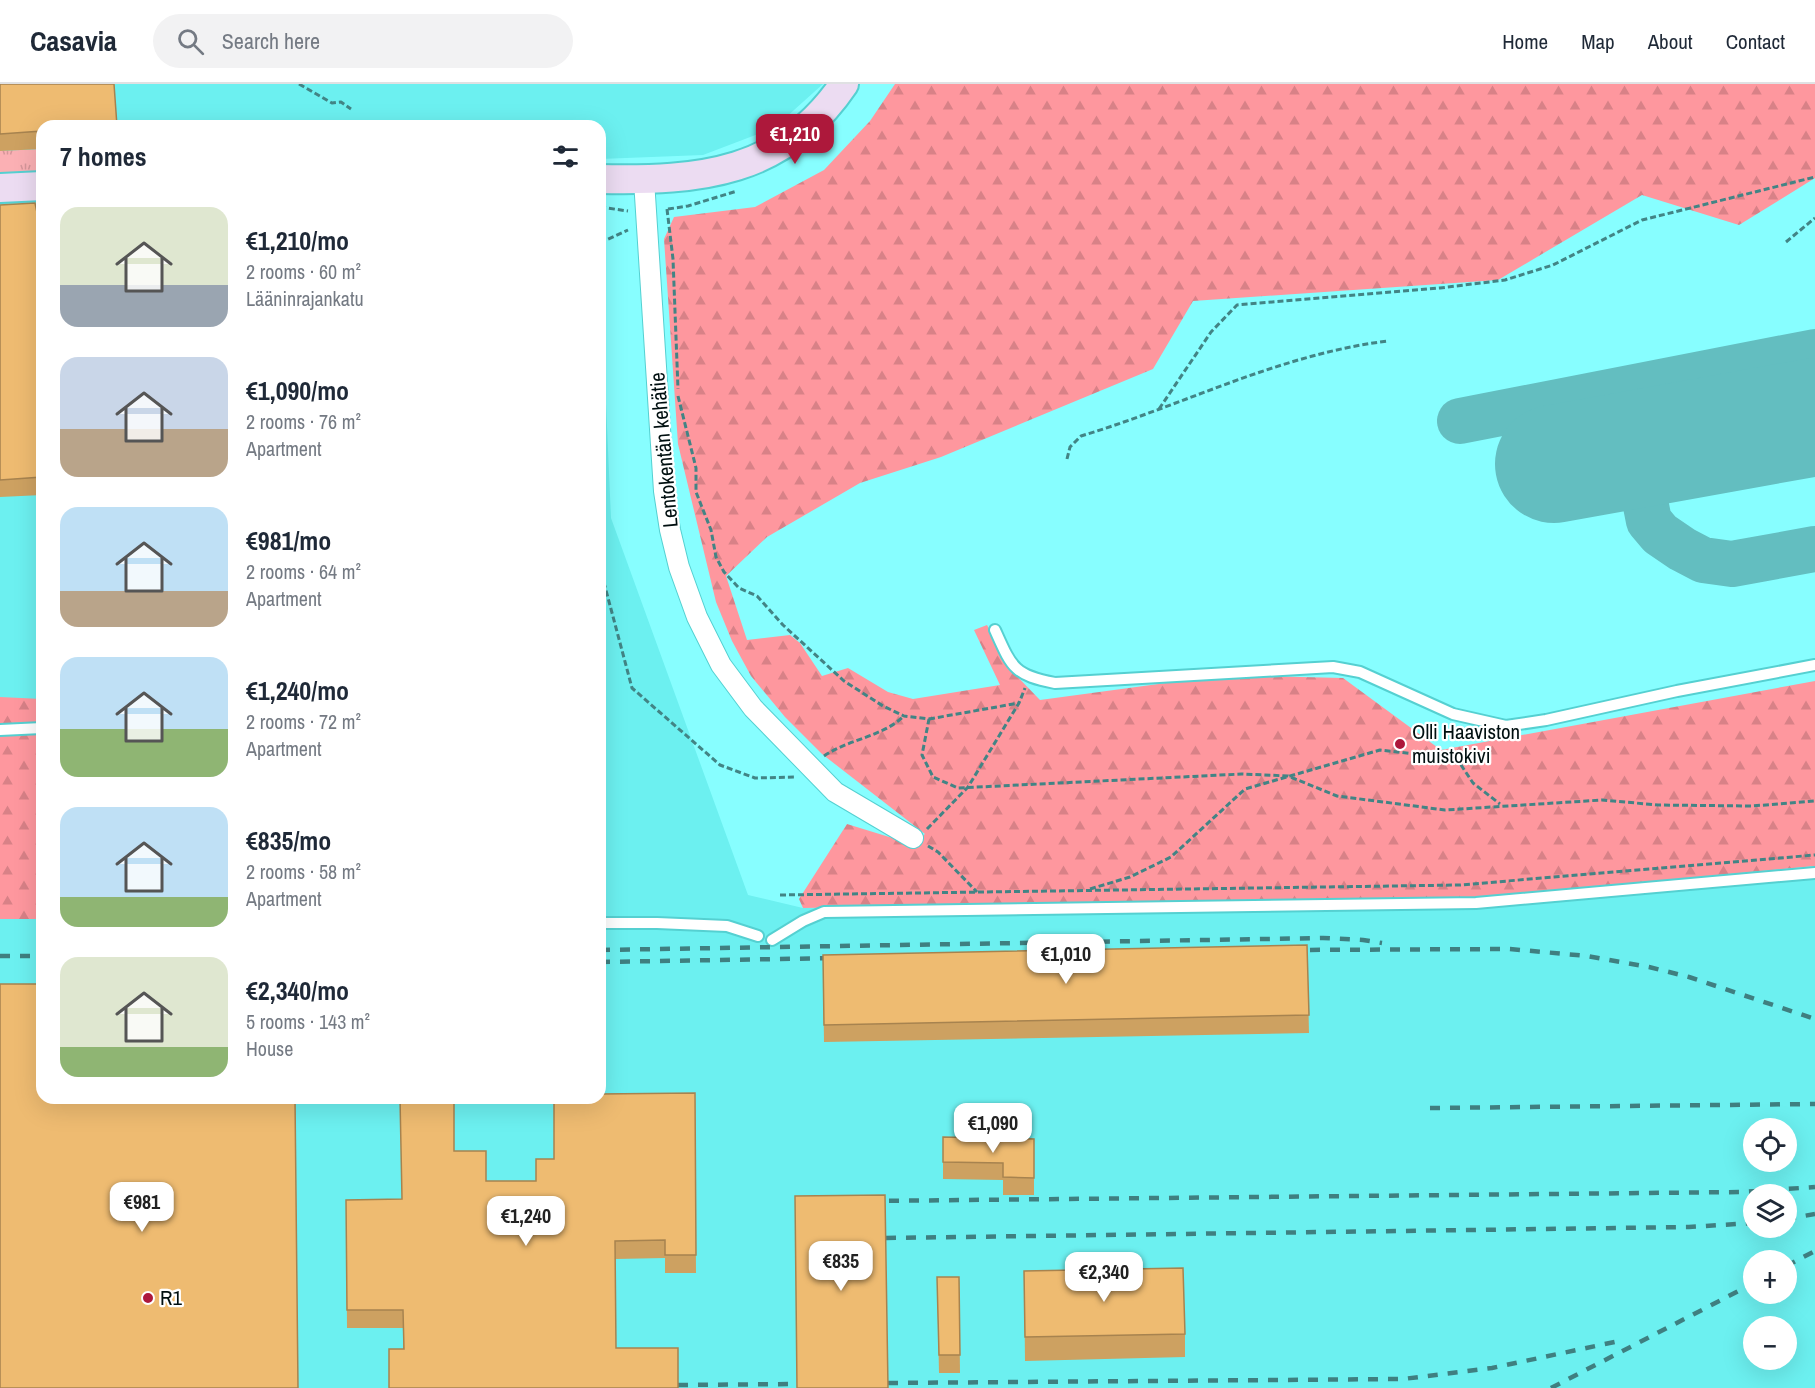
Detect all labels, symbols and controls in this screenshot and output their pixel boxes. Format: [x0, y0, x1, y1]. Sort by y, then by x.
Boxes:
search box [153, 14, 573, 68]
text: Casavia [30, 22, 117, 60]
icon: search [174, 25, 207, 58]
text: Search here [222, 26, 320, 56]
text: Home [1502, 27, 1548, 56]
text: Map [1581, 27, 1615, 56]
text: About [1648, 27, 1693, 56]
text: Contact [1726, 27, 1785, 56]
pin: €1,210 [746, 114, 844, 165]
text: €1,210 [770, 120, 820, 147]
text: 7 homes [60, 139, 147, 174]
icon: filters [549, 140, 582, 173]
text: €1,210/mo [246, 223, 349, 258]
icon: home [108, 231, 180, 303]
text: 2 rooms · 60 m² [246, 258, 361, 285]
text: Lääninrajankatu [246, 285, 364, 312]
street label: Lentokentän kehätie [642, 371, 685, 529]
text: €1,090/mo [246, 373, 349, 408]
icon: home [108, 381, 180, 453]
text: 2 rooms · 76 m² [246, 408, 361, 435]
text: Apartment [246, 435, 322, 462]
text: €981/mo [246, 523, 331, 558]
icon: home [108, 531, 180, 603]
text: 2 rooms · 64 m² [246, 558, 361, 585]
text: Apartment [246, 585, 322, 612]
text: €1,240/mo [246, 673, 349, 708]
icon: home [108, 681, 180, 753]
text: 2 rooms · 72 m² [246, 708, 361, 735]
place label: Olli Haaviston muistokivi [1412, 717, 1520, 770]
text: Apartment [246, 735, 322, 762]
marker: Olli Haaviston muistokivi [1393, 737, 1407, 751]
text: €835/mo [246, 823, 331, 858]
icon: home [108, 831, 180, 903]
text: 2 rooms · 58 m² [246, 858, 361, 885]
text: Apartment [246, 885, 322, 912]
pin: €1,010 [1017, 934, 1115, 985]
text: €1,010 [1041, 940, 1091, 967]
text: €2,340/mo [246, 973, 349, 1008]
icon: home [108, 981, 180, 1053]
text: 5 rooms · 143 m² [246, 1008, 370, 1035]
text: House [246, 1035, 293, 1062]
pin: €1,090 [944, 1103, 1042, 1154]
text: €1,090 [968, 1109, 1018, 1136]
map controls [1743, 1118, 1797, 1370]
button: locate [1743, 1118, 1797, 1172]
pin: €981 [106, 1182, 178, 1233]
button: layers [1743, 1184, 1797, 1238]
text: €981 [124, 1188, 160, 1215]
pin: €1,240 [477, 1196, 575, 1247]
text: €1,240 [501, 1202, 551, 1229]
pin: €835 [805, 1241, 877, 1292]
text: €835 [823, 1247, 859, 1274]
button: + [1743, 1250, 1797, 1304]
pin: €2,340 [1055, 1252, 1153, 1303]
text: €2,340 [1079, 1258, 1129, 1285]
place label: R1 [160, 1283, 182, 1312]
marker: R1 [141, 1291, 155, 1305]
button: − [1743, 1316, 1797, 1370]

